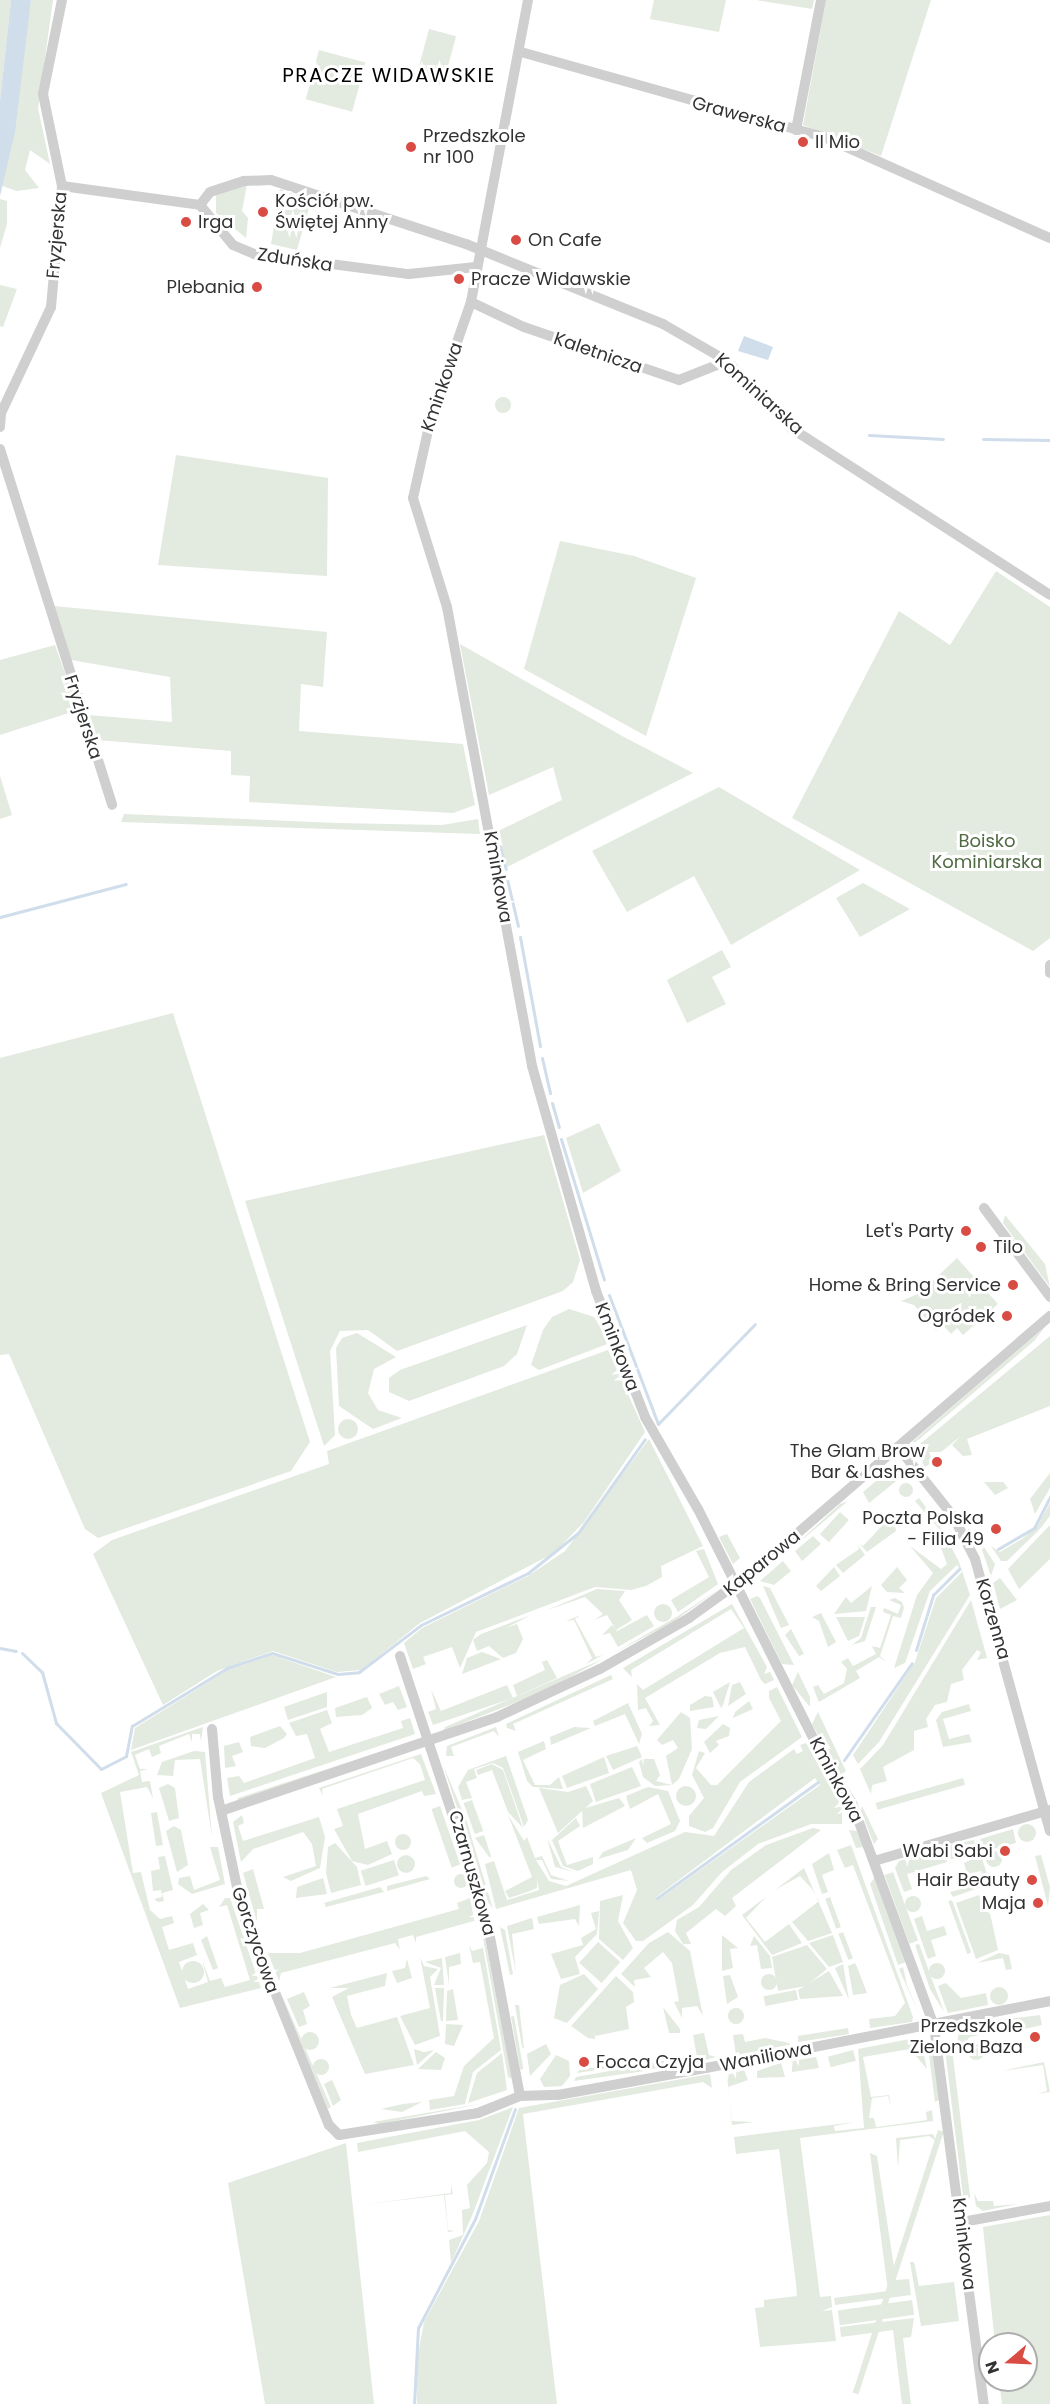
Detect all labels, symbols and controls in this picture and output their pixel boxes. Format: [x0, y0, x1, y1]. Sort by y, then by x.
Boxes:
district label: PRACZE WIDAWSKIE [282, 63, 496, 87]
street label: Grawerska [690, 92, 788, 138]
place label: Przedszkole nr 100 [423, 126, 526, 168]
place label: Il Mio [815, 131, 860, 153]
marker: Il Mio [796, 135, 810, 149]
marker: Przedszkole nr 100 [404, 140, 418, 154]
street label: Fryzjerska [42, 191, 72, 279]
place label: Kościół pw. Świętej Anny [275, 191, 388, 234]
marker: Kościół pw. Świętej Anny [256, 205, 270, 219]
place label: Irga [198, 211, 233, 233]
marker: Irga [179, 215, 193, 229]
place label: On Cafe [528, 229, 602, 251]
marker: On Cafe [509, 233, 523, 247]
street label: Zduńska [256, 243, 334, 277]
place label: Pracze Widawskie [471, 268, 631, 290]
marker: Pracze Widawskie [452, 272, 466, 286]
place label: Plebania [167, 276, 245, 298]
marker: Plebania [250, 280, 264, 294]
street label: Kaletnicza [551, 328, 645, 378]
street label: Kminkowa [417, 340, 467, 434]
street label: Kominiarska [711, 349, 807, 439]
street label: Fryzjerska [59, 672, 107, 762]
street label: Kminkowa [479, 829, 517, 925]
park label: Boisko Kominiarska [932, 831, 1042, 874]
place label: Let's Party [865, 1220, 954, 1242]
marker: Let's Party [959, 1224, 973, 1238]
place label: Tilo [993, 1236, 1023, 1258]
marker: Tilo [974, 1240, 988, 1254]
place label: Home & Bring Service [809, 1274, 1001, 1296]
marker: Home & Bring Service [1006, 1278, 1020, 1292]
street label: Kminkowa [590, 1300, 644, 1394]
place label: Ogródek [918, 1305, 995, 1327]
marker: Ogródek [1000, 1309, 1014, 1323]
place label: The Glam Brow Bar & Lashes [790, 1441, 925, 1484]
marker: The Glam Brow Bar & Lashes [930, 1455, 944, 1469]
place label: Poczta Polska - Filia 49 [862, 1508, 984, 1550]
marker: Poczta Polska - Filia 49 [989, 1522, 1003, 1536]
street label: Kaparowa [719, 1526, 805, 1600]
street label: Korzenna [971, 1576, 1015, 1662]
street label: Kminkowa [805, 1734, 867, 1826]
street label: Czarnuszkowa [444, 1808, 500, 1938]
place label: Wabi Sabi [903, 1840, 993, 1862]
marker: Wabi Sabi [998, 1844, 1012, 1858]
place label: Hair Beauty [917, 1869, 1020, 1891]
marker: Hair Beauty [1025, 1873, 1039, 1887]
street label: Gorczycowa [227, 1884, 283, 1996]
place label: Maja [982, 1892, 1026, 1914]
marker: Maja [1031, 1896, 1045, 1910]
place label: Przedszkole Zielona Baza [910, 2016, 1023, 2058]
marker: Przedszkole Zielona Baza [1028, 2030, 1042, 2044]
street label: Waniliowa [718, 2038, 814, 2076]
place label: Focca Czyja [596, 2051, 704, 2073]
marker: Focca Czyja [577, 2055, 591, 2069]
street label: Kminkowa [948, 2197, 980, 2291]
north arrow [978, 2332, 1038, 2392]
text: N [980, 2358, 1005, 2377]

